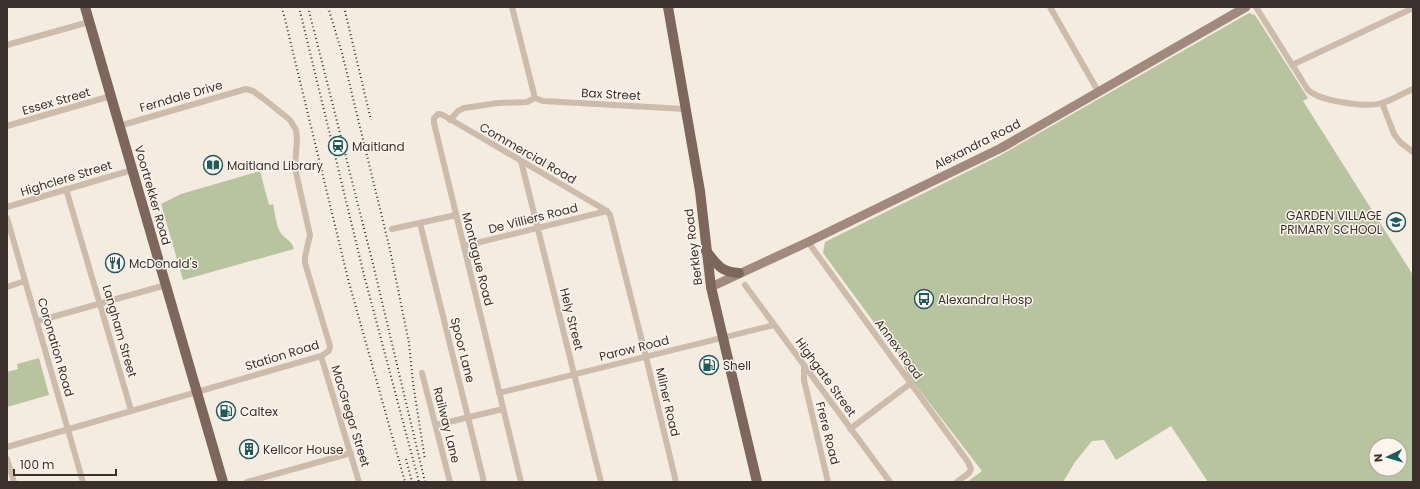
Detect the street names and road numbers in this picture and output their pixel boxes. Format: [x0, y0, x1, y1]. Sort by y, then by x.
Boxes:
street label: Ferndale Drive [138, 76, 224, 116]
street label: Essex Street [20, 83, 92, 119]
street label: Bax Street [581, 84, 641, 104]
street label: Alexandra Road [931, 115, 1023, 173]
street label: Commercial Road [476, 118, 580, 188]
street label: Voortrekker Road [131, 143, 175, 247]
street label: Highclere Street [18, 156, 114, 200]
street label: De Villiers Road [486, 199, 580, 237]
street label: Berkley Road [680, 208, 706, 286]
street label: Montague Road [458, 210, 498, 308]
street label: Langham Street [99, 283, 141, 379]
street label: Hely Street [556, 286, 588, 352]
street label: Coronation Road [34, 296, 78, 398]
street label: Annex Road [871, 315, 927, 383]
street label: Spoor Lane [447, 316, 479, 384]
street label: Parow Road [597, 331, 671, 365]
street label: Highgate Street [792, 334, 860, 420]
street label: Station Road [243, 336, 321, 374]
street label: MacGregor Street [327, 363, 375, 469]
street label: Milner Road [652, 366, 684, 438]
street label: Railway Lane [429, 385, 465, 465]
street label: Frere Road [812, 400, 844, 466]

